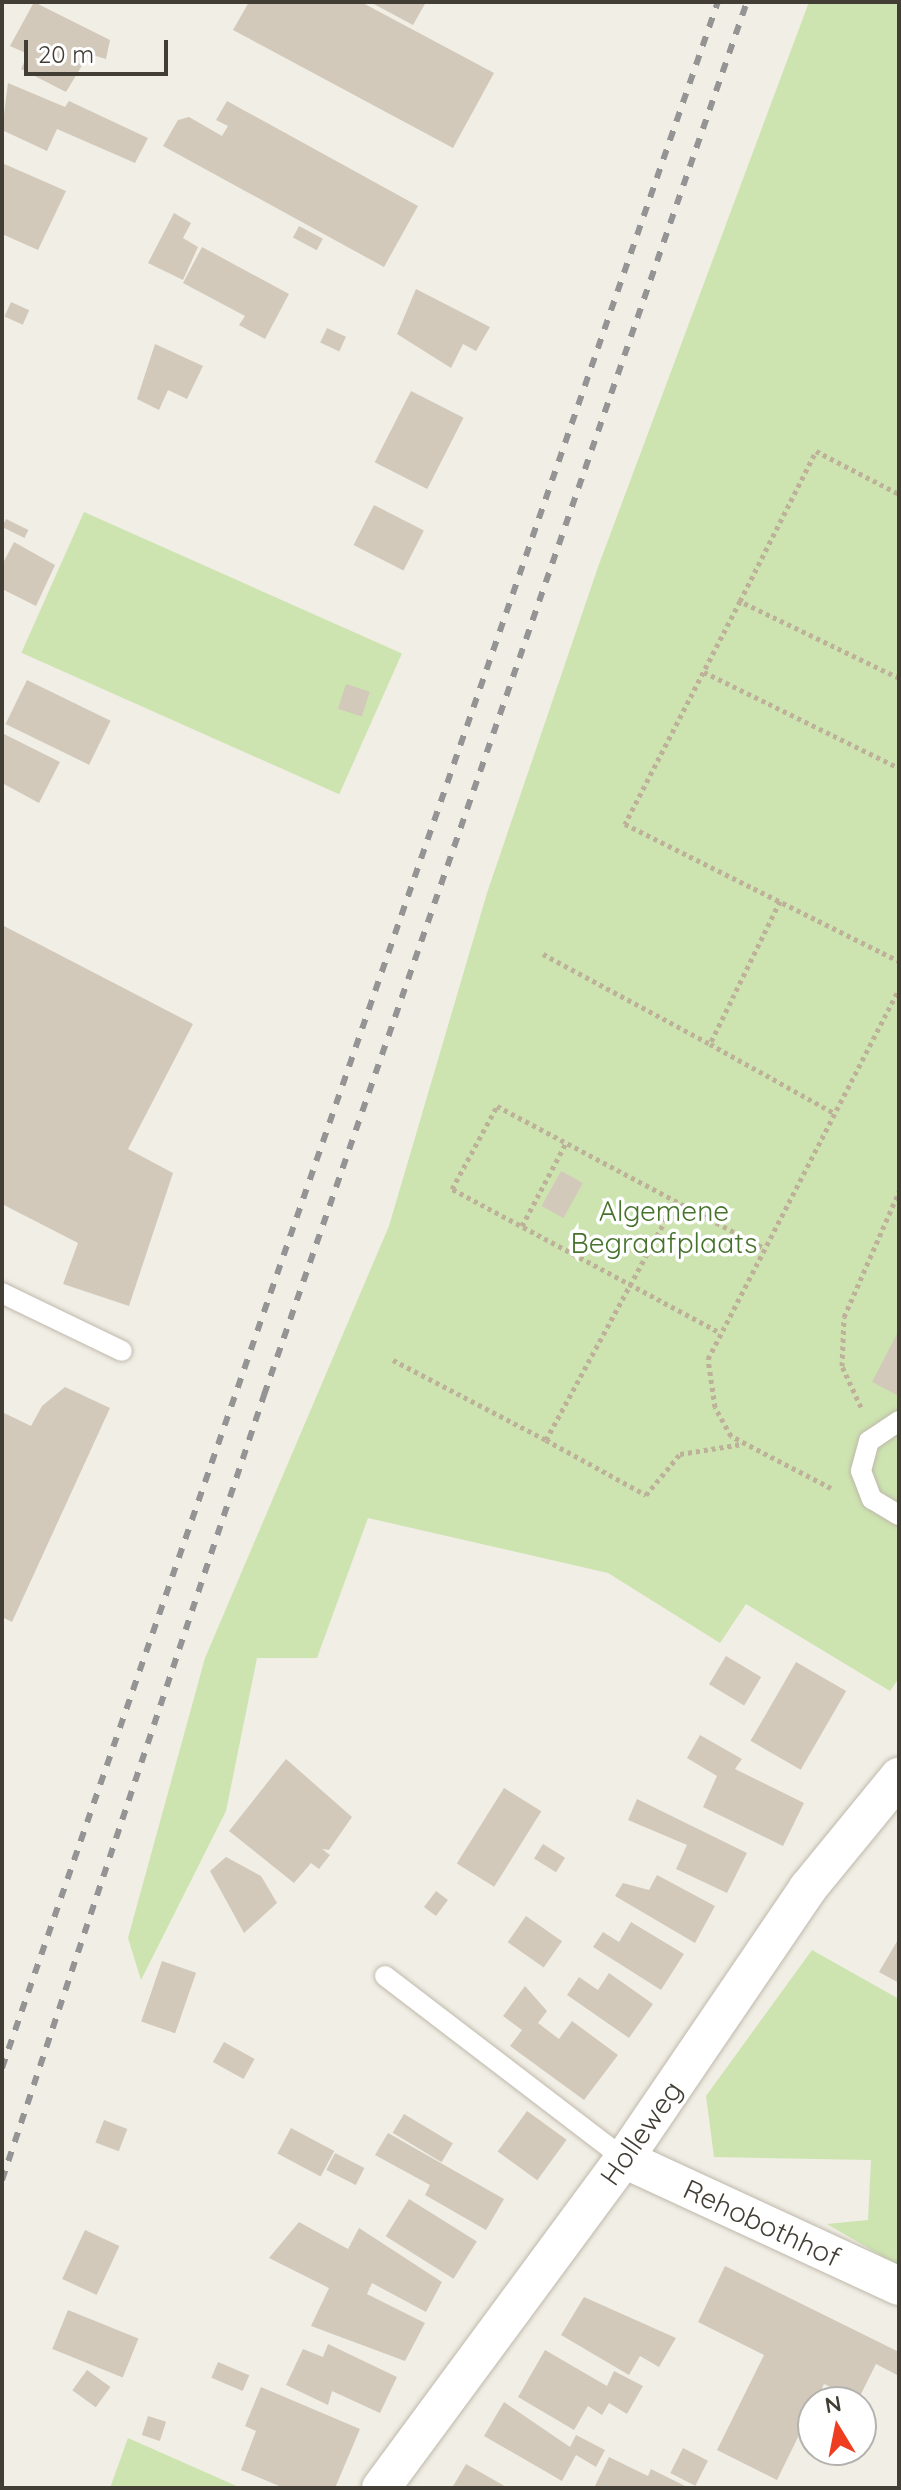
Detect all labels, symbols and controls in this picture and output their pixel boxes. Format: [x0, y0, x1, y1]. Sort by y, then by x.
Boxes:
scale bar [28, 24, 172, 74]
text: 20 m [38, 39, 94, 69]
park label: Algemene Begraafplaats [571, 1194, 757, 1260]
street label: Holleweg [593, 2074, 689, 2192]
street label: Rehobothhof [678, 2172, 846, 2274]
north arrow [797, 2386, 877, 2466]
text: N [823, 2389, 844, 2420]

